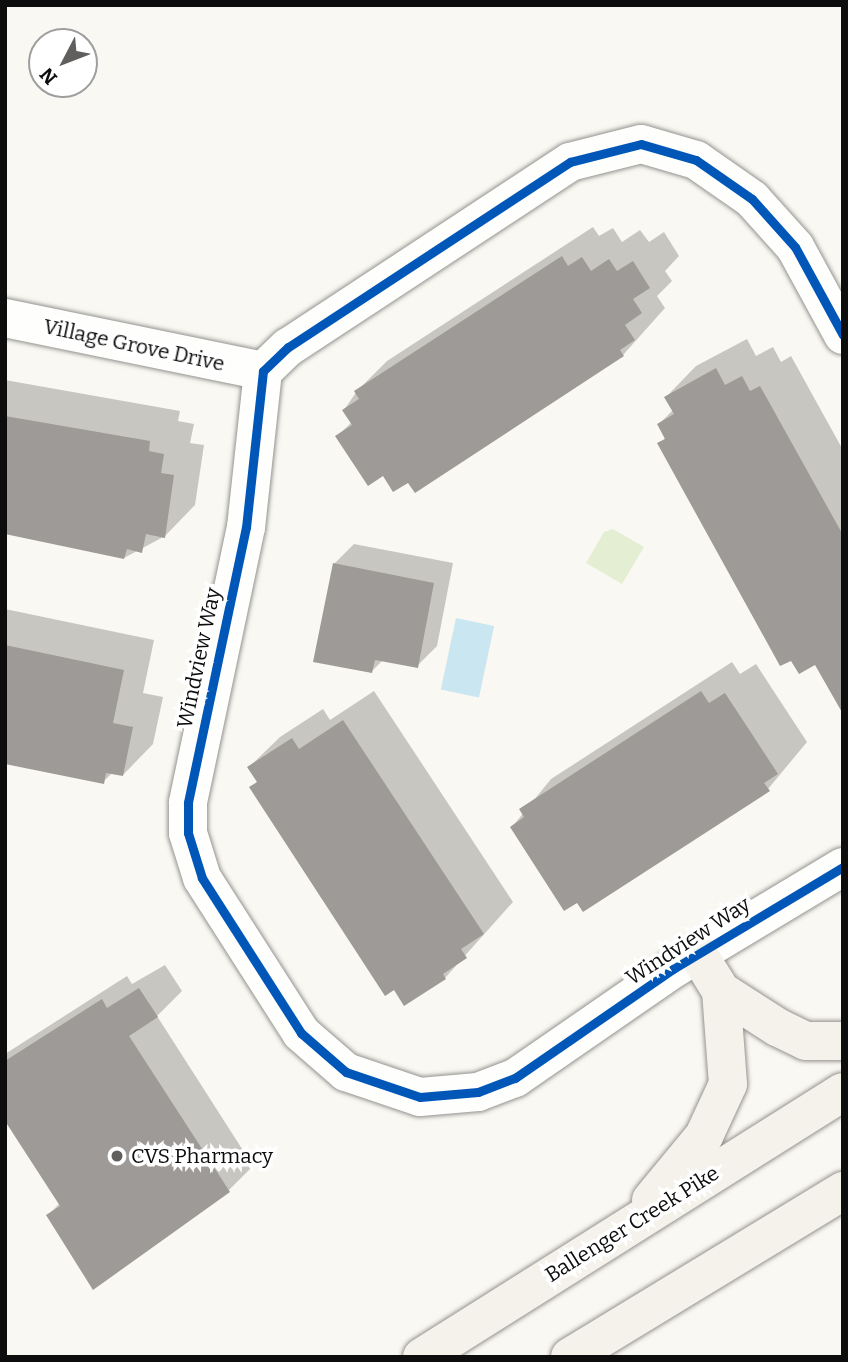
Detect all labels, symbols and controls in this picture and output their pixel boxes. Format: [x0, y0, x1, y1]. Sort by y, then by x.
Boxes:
north arrow [28, 28, 98, 98]
text: N [35, 63, 62, 89]
street label: Village Grove Drive [41, 314, 227, 376]
street label: Windview Way [172, 585, 226, 731]
street label: Windview Way [621, 891, 755, 991]
place label: CVS Pharmacy [131, 1143, 273, 1169]
marker: CVS Pharmacy [109, 1148, 125, 1164]
street label: Ballenger Creek Pike [541, 1160, 723, 1288]

